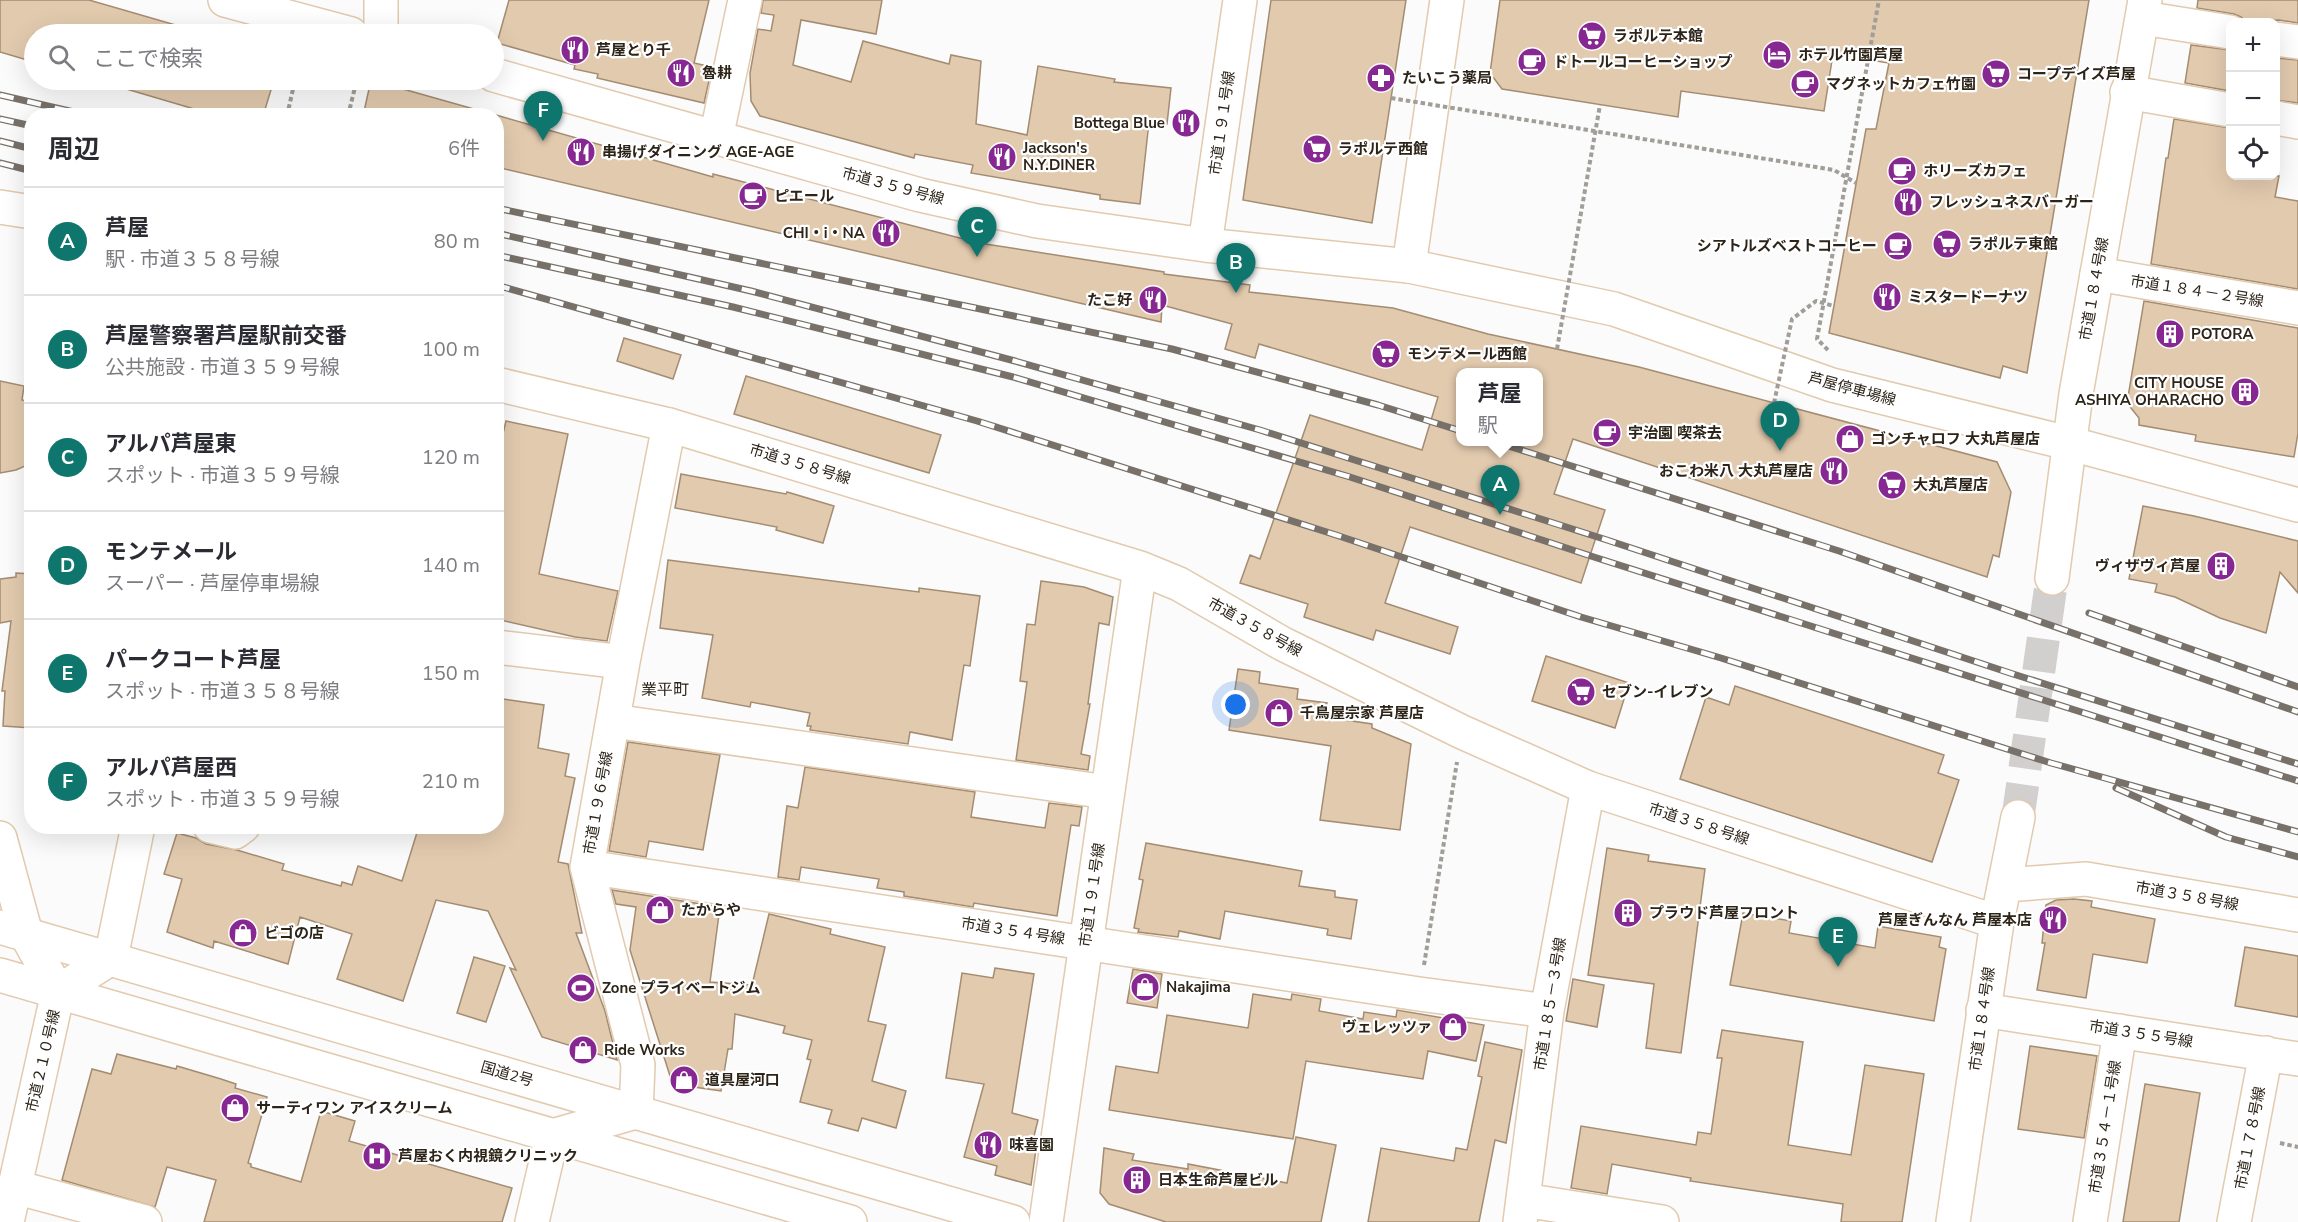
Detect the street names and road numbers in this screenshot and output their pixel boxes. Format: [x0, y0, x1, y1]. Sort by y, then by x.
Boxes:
street label: 市道１９１号線 [1205, 70, 1239, 176]
street label: 市道３５９号線 [840, 163, 946, 209]
street label: 市道１８４号線 [2075, 236, 2113, 342]
street label: 市道１８４－２号線 [2129, 271, 2265, 311]
street label: 芦屋停車場線 [1806, 368, 1898, 410]
street label: 市道３５８号線 [747, 439, 853, 489]
street label: 市道３５８号線 [1204, 593, 1306, 661]
street label: 市道１９６号線 [579, 750, 617, 856]
street label: 市道３５８号線 [1646, 798, 1752, 850]
street label: 市道１９１号線 [1075, 842, 1109, 948]
street label: 市道３５８号線 [2134, 877, 2240, 915]
street label: 市道３５４号線 [960, 913, 1066, 949]
street label: 市道１８５－３号線 [1530, 936, 1570, 1072]
street label: 市道１８４号線 [1965, 966, 1999, 1072]
street label: 市道２１０号線 [21, 1008, 65, 1114]
street label: 市道３５５号線 [2088, 1016, 2194, 1052]
street label: 国道2号 [478, 1057, 536, 1091]
street label: 市道３５４－１号線 [2085, 1059, 2125, 1195]
street label: 市道１７８号線 [2230, 1085, 2270, 1191]

